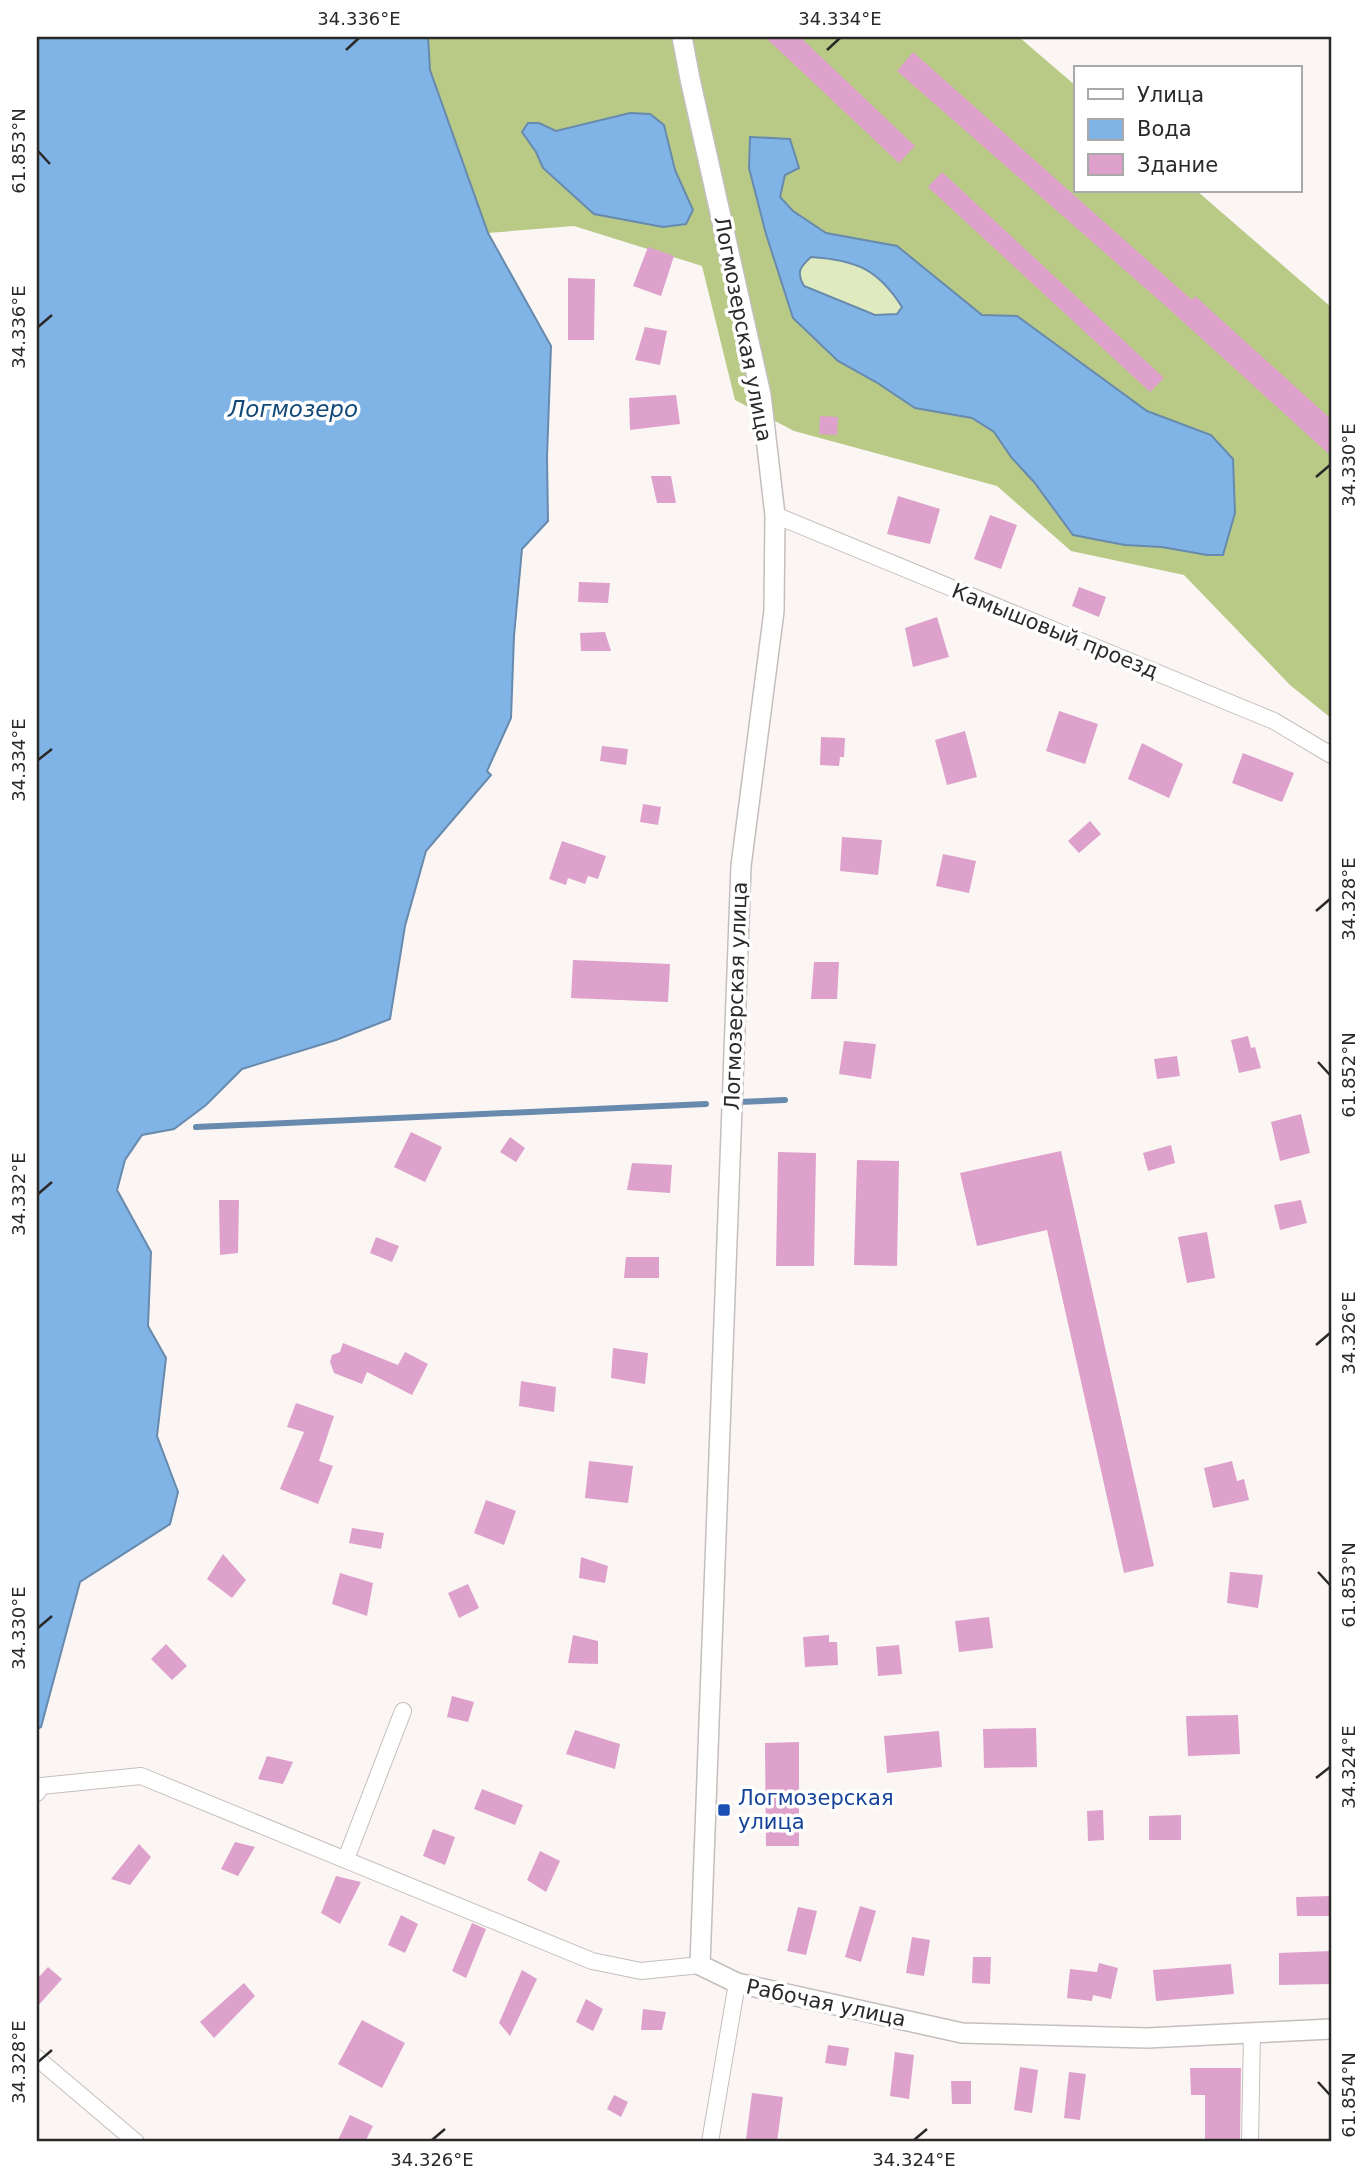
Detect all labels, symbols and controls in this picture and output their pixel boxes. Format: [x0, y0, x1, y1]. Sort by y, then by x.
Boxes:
text: 34.336°E [317, 8, 401, 29]
text: 34.334°E [798, 8, 882, 29]
legend [1074, 66, 1302, 192]
text: Улица [1137, 83, 1204, 107]
text: 61.853°N [8, 108, 29, 194]
text: Вода [1137, 117, 1192, 141]
text: Здание [1137, 153, 1218, 177]
street label: Логмозерская улица [709, 214, 777, 444]
text: 34.336°E [8, 285, 29, 369]
water label: Логмозеро [227, 396, 358, 422]
text: 34.330°E [1338, 423, 1359, 507]
street label: Камышовый проезд [948, 579, 1162, 683]
text: 34.334°E [8, 718, 29, 802]
text: 34.328°E [1338, 857, 1359, 941]
street label: Логмозерская улица [720, 881, 752, 1111]
text: 61.852°N [1338, 1032, 1359, 1118]
text: 34.332°E [8, 1152, 29, 1236]
text: 34.326°E [1338, 1291, 1359, 1375]
text: 61.853°N [1338, 1542, 1359, 1628]
text: 34.330°E [8, 1586, 29, 1670]
text: 34.324°E [1338, 1725, 1359, 1809]
place label: Логмозерская улица [738, 1786, 894, 1834]
marker: Логмозерская улица [716, 1802, 732, 1818]
street label: Рабочая улица [744, 1974, 908, 2032]
text: 34.328°E [8, 2020, 29, 2104]
text: 61.854°N [1338, 2052, 1359, 2138]
text: 34.326°E [390, 2149, 474, 2170]
text: 34.324°E [872, 2149, 956, 2170]

